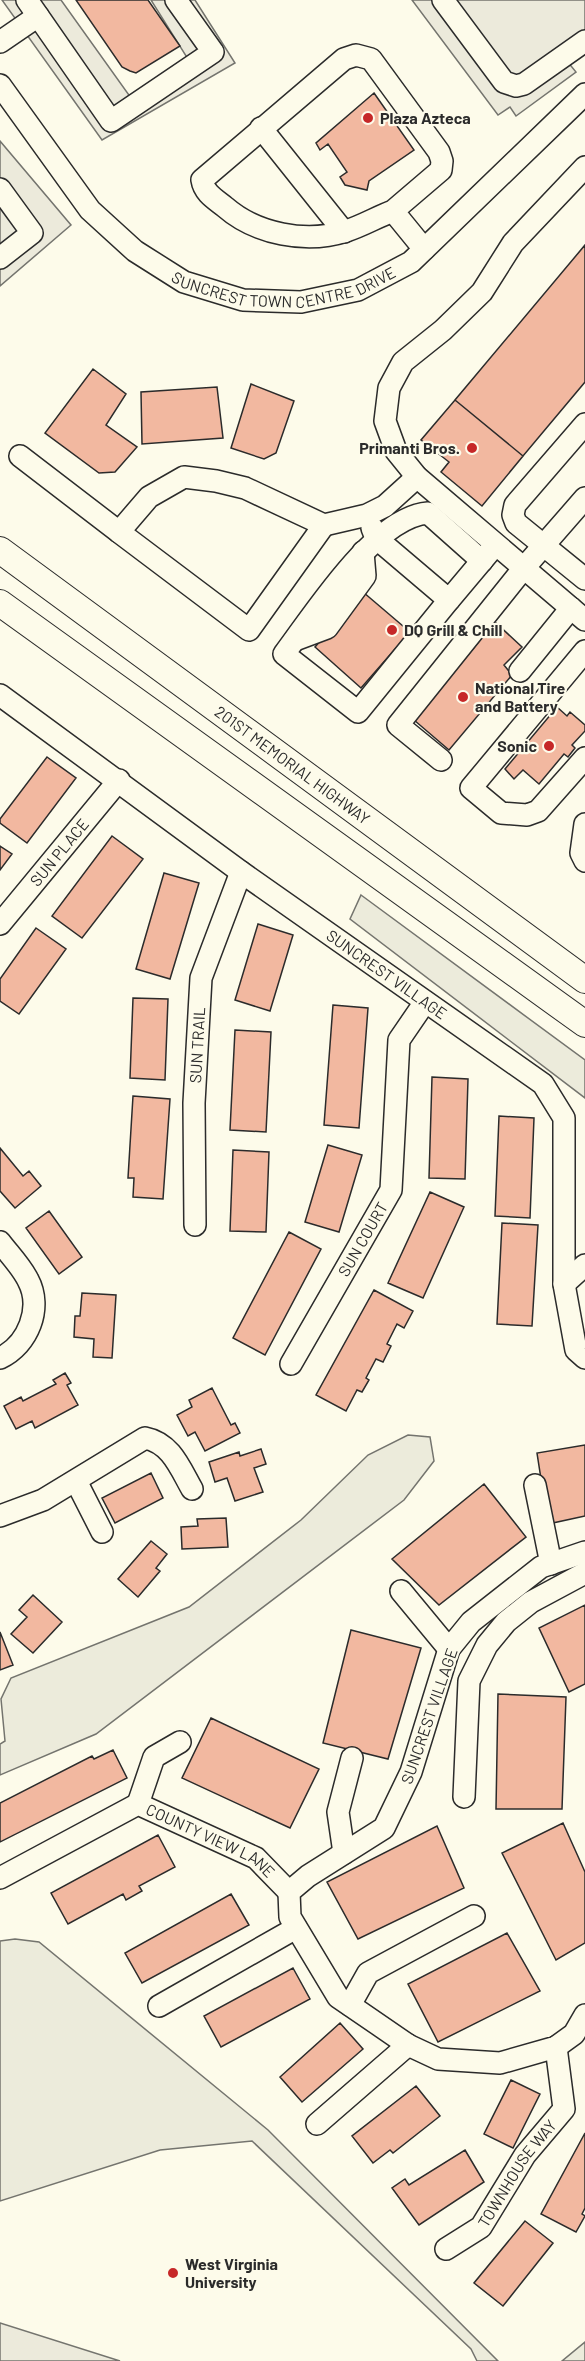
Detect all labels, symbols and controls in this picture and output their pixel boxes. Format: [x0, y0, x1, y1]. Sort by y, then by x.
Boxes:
place label: Plaza Azteca [380, 108, 471, 127]
marker: Plaza Azteca [361, 111, 375, 125]
street label: SUNCREST TOWN CENTRE DRIVE [168, 257, 400, 281]
text: SUNCREST TOWN CENTRE DRIVE [168, 262, 399, 311]
place label: Primanti Bros. [359, 438, 460, 457]
marker: Primanti Bros. [465, 441, 479, 455]
place label: DQ Grill & Chill [404, 620, 503, 639]
marker: DQ Grill & Chill [385, 623, 399, 637]
place label: National Tire and Battery [475, 678, 566, 715]
marker: National Tire and Battery [456, 690, 470, 704]
street label: 201ST MEMORIAL HIGHWAY [212, 701, 374, 828]
place label: Sonic [497, 736, 537, 755]
marker: Sonic [542, 739, 556, 753]
street label: SUN PLACE [25, 814, 92, 890]
street label: SUNCREST VILLAGE [323, 925, 451, 1023]
street label: SUN TRAIL [185, 1006, 208, 1084]
street label: SUN COURT [333, 1198, 391, 1279]
street label: SUNCREST VILLAGE [396, 1645, 461, 1786]
street label: COUNTY VIEW LANE [143, 1799, 279, 1881]
street label: TOWNHOUSE WAY [473, 2115, 560, 2230]
place label: West Virginia University [185, 2254, 278, 2291]
marker: West Virginia University [166, 2266, 180, 2280]

